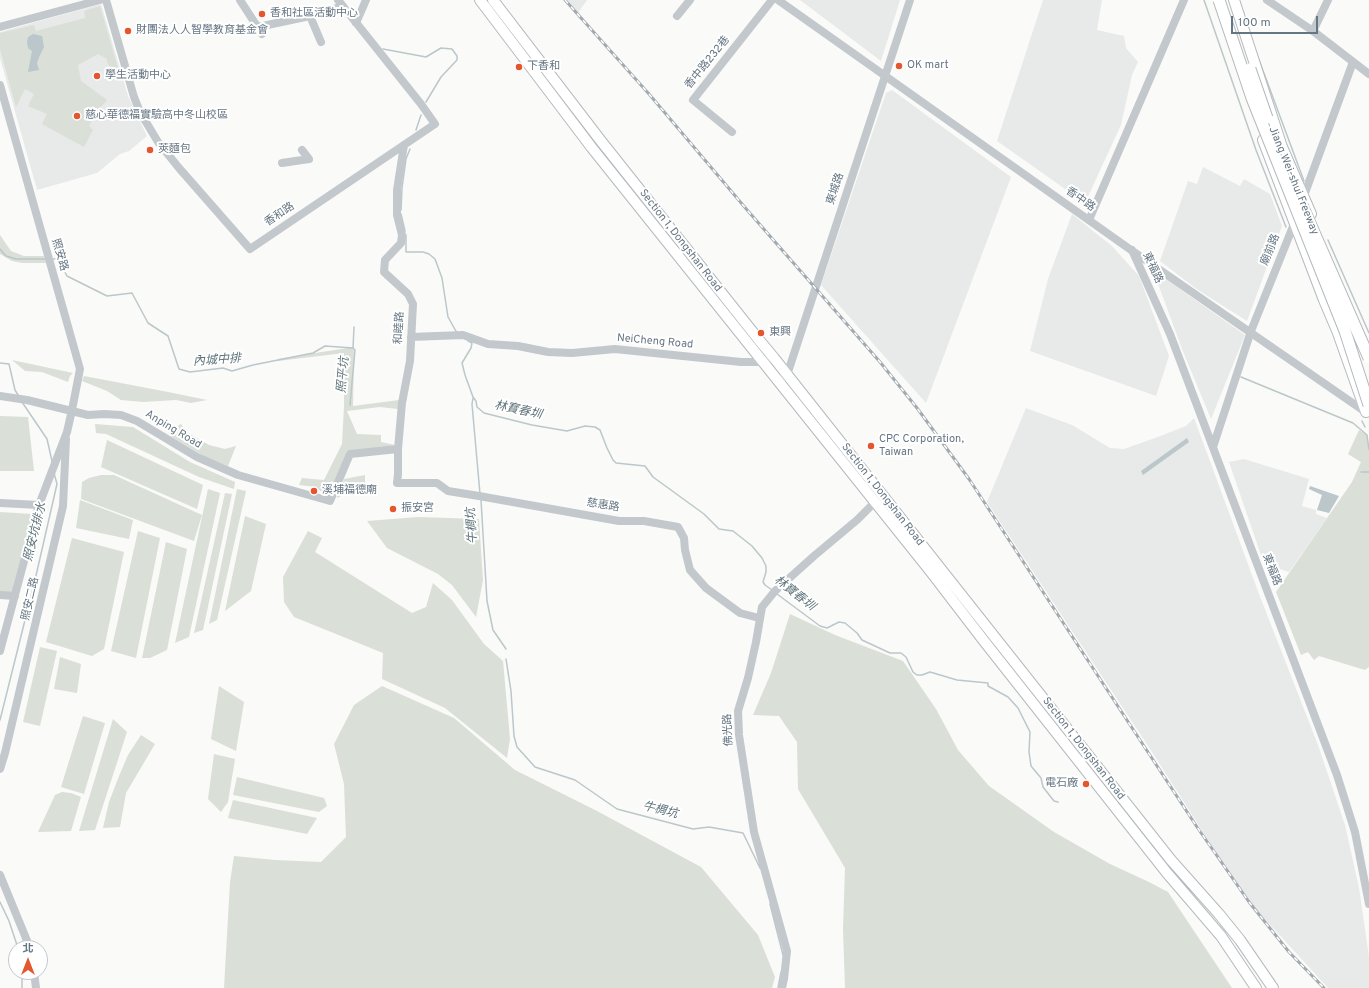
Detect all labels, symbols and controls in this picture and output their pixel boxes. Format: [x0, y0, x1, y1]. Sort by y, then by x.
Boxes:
place label: 香和社區活動中心 [270, 7, 358, 21]
scale bar [1233, 8, 1320, 34]
marker: 香和社區活動中心 [257, 9, 267, 19]
text: 100 m [1238, 15, 1271, 31]
place label: 財團法人人智學教育基金會 [136, 24, 268, 38]
marker: 財團法人人智學教育基金會 [123, 26, 133, 36]
street label: 香中路232巷 [683, 34, 733, 92]
place label: OK mart [907, 59, 949, 73]
place label: 下香和 [527, 60, 560, 74]
marker: OK mart [894, 61, 904, 71]
marker: 下香和 [514, 62, 524, 72]
place label: 學生活動中心 [105, 69, 171, 83]
marker: 學生活動中心 [92, 71, 102, 81]
place label: 慈心華德福實驗高中冬山校區 [85, 109, 228, 123]
marker: 慈心華德福實驗高中冬山校區 [72, 111, 82, 121]
street label: Jiang Wei-shui Freeway [1265, 125, 1321, 237]
place label: 莢麵包 [158, 143, 191, 157]
marker: 莢麵包 [145, 145, 155, 155]
street label: 東城路 [825, 171, 847, 207]
street label: 香中路 [1063, 185, 1097, 215]
street label: Section 1, Dongshan Road [636, 187, 724, 295]
street label: 香和路 [263, 200, 297, 230]
street label: 廟前路 [1259, 232, 1283, 268]
street label: 照安路 [48, 237, 70, 273]
street label: 東福路 [1139, 250, 1165, 286]
street label: 和睦路 [393, 311, 407, 345]
place label: 東興 [769, 326, 791, 340]
marker: 東興 [756, 328, 766, 338]
street label: NeiCheng Road [616, 332, 694, 352]
water label: 內城中排 [193, 352, 241, 370]
water label: 照平坑 [335, 356, 353, 394]
water label: 林寶春圳 [493, 399, 543, 423]
street label: Anping Road [142, 408, 204, 452]
place label: CPC Corporation, Taiwan [879, 433, 964, 459]
street label: Section 1, Dongshan Road [838, 441, 926, 549]
marker: CPC Corporation, Taiwan [866, 441, 876, 451]
place label: 溪埔福德廟 [322, 484, 377, 498]
marker: 溪埔福德廟 [309, 486, 319, 496]
street label: 慈惠路 [586, 497, 620, 515]
water label: 照安坑排水 [22, 501, 50, 563]
place label: 振安宮 [401, 502, 434, 516]
marker: 振安宮 [388, 504, 398, 514]
water label: 牛椆坑 [465, 508, 481, 544]
street label: 東福路 [1259, 552, 1283, 588]
water label: 林寶春圳 [771, 574, 817, 614]
street label: 照安二路 [20, 576, 42, 622]
street label: Section 1, Dongshan Road [1039, 695, 1127, 803]
street label: 佛光路 [722, 713, 736, 747]
place label: 電石廠 [1045, 777, 1078, 791]
marker: 電石廠 [1081, 779, 1091, 789]
water label: 牛椆坑 [641, 800, 679, 822]
north arrow [8, 940, 48, 980]
text: 北 [23, 942, 34, 956]

